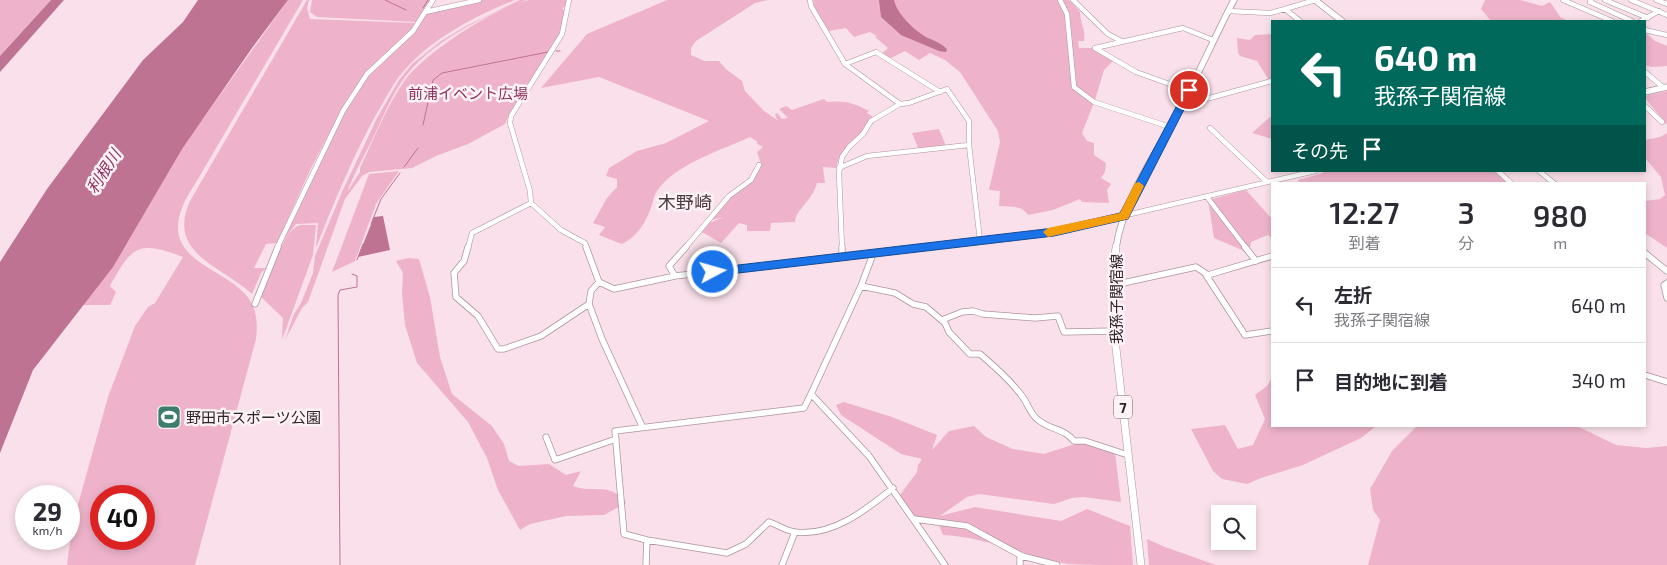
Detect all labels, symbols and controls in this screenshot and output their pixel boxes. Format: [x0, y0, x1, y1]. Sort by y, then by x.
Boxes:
text: 640 m [1374, 36, 1477, 78]
icon: left [1291, 40, 1356, 105]
pin [1168, 69, 1210, 111]
icon: arrive [1175, 76, 1203, 104]
text: 我孫子関宿線 [1374, 82, 1506, 108]
park label: 前浦イベント広場 [408, 84, 528, 102]
icon: arrive [1358, 135, 1386, 163]
text: その先 [1291, 139, 1348, 162]
water label: 利根川 [82, 144, 125, 196]
district label: 木野崎 [658, 191, 712, 213]
text: 12:27 [1329, 194, 1399, 230]
text: 3 [1458, 194, 1475, 230]
text: 980 [1533, 197, 1588, 233]
text: 到着 [1348, 233, 1380, 252]
text: 分 [1458, 233, 1474, 252]
text: m [1553, 233, 1567, 252]
position arrow [686, 245, 738, 297]
street label: 我孫子関宿線 [1107, 254, 1125, 344]
text: 左折 [1334, 283, 1372, 306]
icon: left [1291, 291, 1319, 319]
text: 640 m [1571, 294, 1626, 317]
text: 我孫子関宿線 [1334, 310, 1430, 329]
icon: arrive [1291, 366, 1319, 394]
text: 340 m [1571, 369, 1626, 392]
text: 目的地に到着 [1334, 370, 1448, 393]
road number: 7 [1114, 396, 1132, 418]
sports icon: 野田市スポーツ公園 [156, 404, 182, 430]
place label: 野田市スポーツ公園 [186, 408, 321, 426]
speed limit sign: 40 [90, 485, 155, 550]
text: 29 [33, 496, 62, 526]
map controls [1211, 505, 1256, 550]
button: search [1211, 505, 1256, 550]
text: km/h [33, 523, 62, 537]

